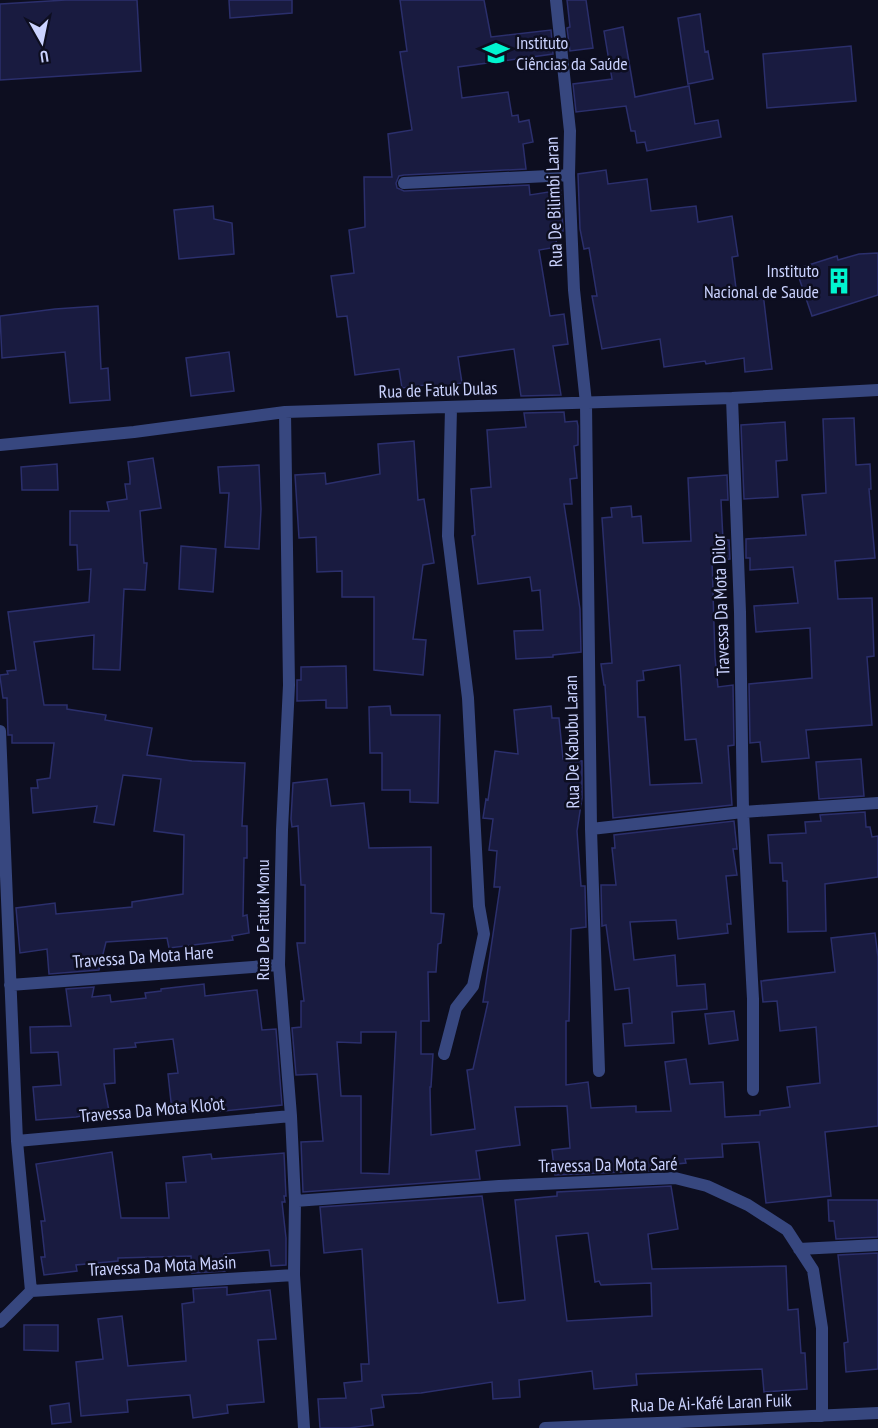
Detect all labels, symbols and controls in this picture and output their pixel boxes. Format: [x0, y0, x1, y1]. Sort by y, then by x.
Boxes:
north arrow [12, 12, 72, 72]
place label: Instituto Ciências da Saúde [516, 31, 628, 75]
school or university icon: Instituto Ciências da Saúde [481, 38, 511, 68]
text: U [39, 46, 50, 67]
street label: Rua De Bilimbi Laran [540, 136, 567, 268]
place label: Instituto Nacional de Saude [704, 259, 819, 303]
building icon: Instituto Nacional de Saude [824, 266, 854, 296]
street label: Rua de Fatuk Dulas [378, 376, 498, 403]
street label: Travessa Da Mota Dilor [707, 534, 734, 676]
street label: Rua De Kabubu Laran [559, 675, 584, 809]
street label: Rua De Fatuk Monu [251, 860, 274, 980]
street label: Travessa Da Mota Hare [72, 940, 214, 973]
street label: Travessa Da Mota Klo’ot [78, 1092, 226, 1127]
street label: Travessa Da Mota Saré [538, 1152, 678, 1177]
street label: Travessa Da Mota Masin [87, 1250, 237, 1281]
street label: Rua De Ai-Kafé Laran Fuik [630, 1388, 792, 1417]

